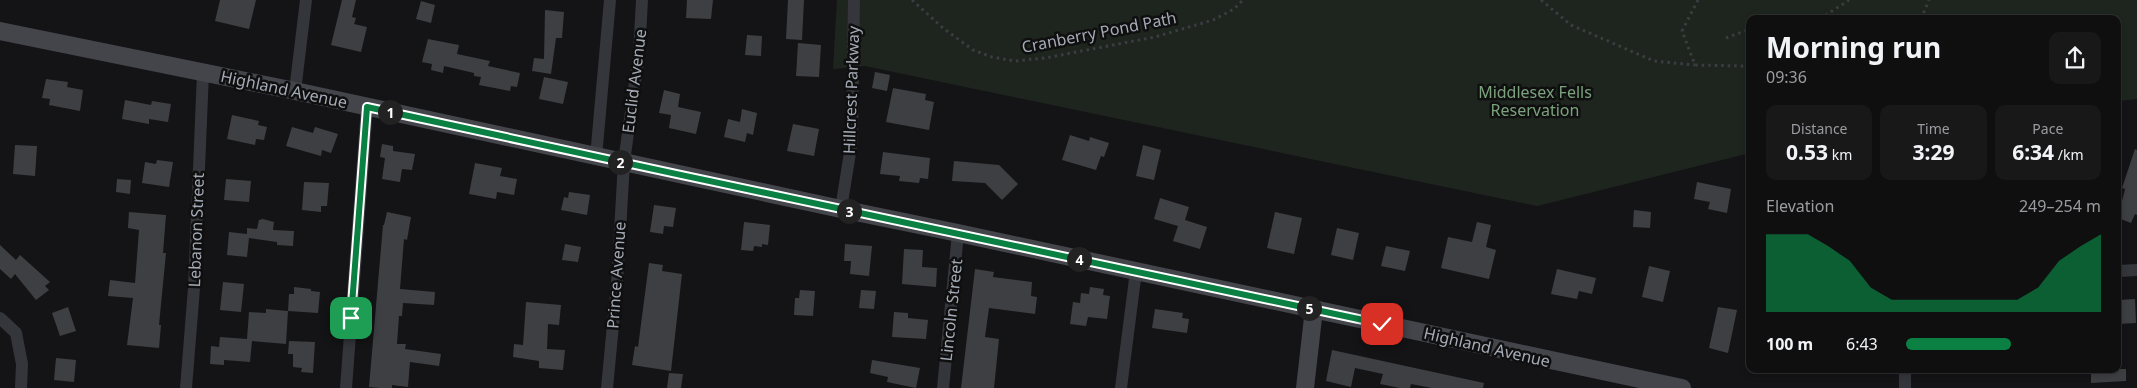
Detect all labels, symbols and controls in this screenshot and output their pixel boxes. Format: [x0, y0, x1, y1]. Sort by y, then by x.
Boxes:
street label: Cranberry Pond Path [1020, 6, 1178, 58]
street label: Hillcrest Parkway [838, 25, 864, 155]
street label: Euclid Avenue [617, 28, 651, 134]
text: Morning run [1766, 28, 1941, 66]
button: share [2049, 32, 2101, 84]
street label: Highland Avenue [219, 65, 349, 113]
text: 09:36 [1766, 66, 1807, 88]
park label: Middlesex Fells Reservation [1478, 81, 1592, 121]
pin: 1 [378, 100, 402, 124]
text: 1 [386, 103, 395, 122]
text: Distance [1791, 119, 1848, 138]
text: Time [1917, 119, 1950, 138]
text: Pace [2032, 119, 2063, 138]
text: 0.53 [1786, 138, 1828, 166]
text: 3:29 [1913, 138, 1954, 166]
text: 6:34 [2012, 138, 2054, 166]
text: km [1828, 145, 1852, 164]
text: /km [2054, 145, 2084, 164]
pin: 2 [608, 150, 632, 174]
text: 2 [616, 153, 625, 172]
street label: Lebanon Street [183, 172, 209, 288]
text: Elevation [1766, 195, 1834, 217]
text: 249–254 m [2019, 195, 2101, 217]
pin: 3 [836, 198, 862, 224]
text: 3 [845, 202, 854, 221]
street label: Prince Avenue [601, 221, 631, 329]
pin: 4 [1066, 246, 1092, 272]
text: 4 [1075, 250, 1084, 269]
street label: Lincoln Street [935, 258, 967, 362]
pin: 5 [1296, 296, 1322, 320]
pin [330, 297, 372, 339]
text: 5 [1305, 299, 1314, 318]
pin [1361, 303, 1403, 345]
icon: arrive [337, 304, 365, 332]
icon: check [1368, 310, 1396, 338]
street label: Highland Avenue [1422, 322, 1552, 372]
text: 100 m [1766, 333, 1813, 355]
text: 6:43 [1846, 333, 1878, 355]

